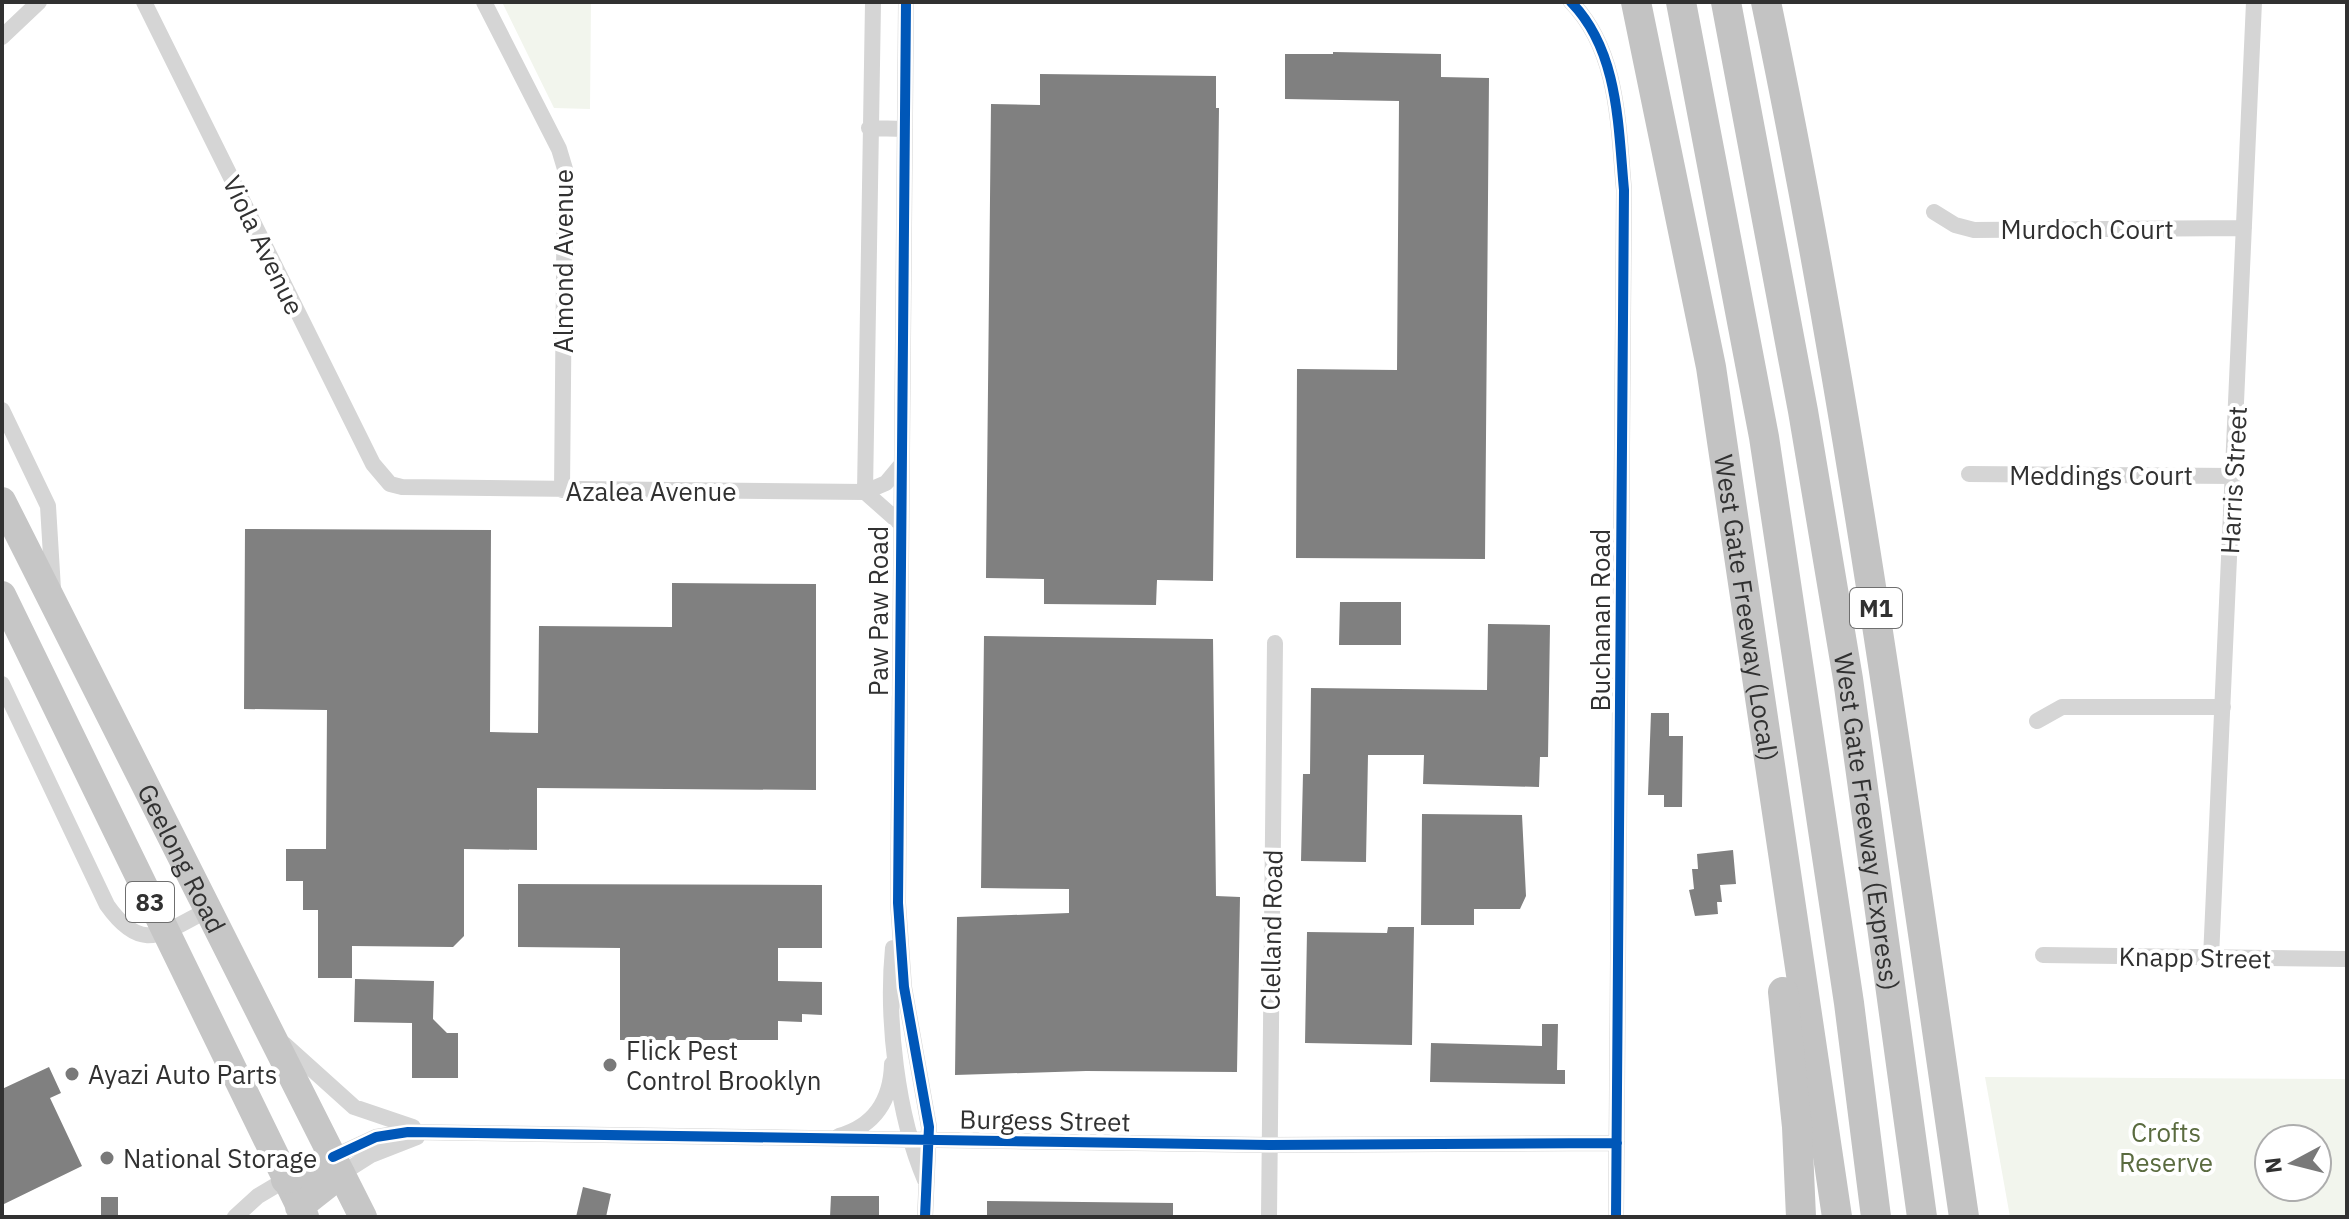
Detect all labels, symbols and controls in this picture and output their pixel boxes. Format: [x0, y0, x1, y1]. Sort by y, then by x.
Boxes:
street label: Almond Avenue [546, 169, 580, 353]
street label: Viola Avenue [216, 170, 312, 320]
street label: Murdoch Court [2000, 212, 2174, 246]
street label: Harris Street [2212, 405, 2254, 555]
street label: West Gate Freeway (Local) [1707, 452, 1786, 763]
street label: Meddings Court [2009, 458, 2193, 492]
street label: Azalea Avenue [565, 474, 737, 508]
street label: Paw Paw Road [861, 526, 895, 696]
street label: Buchanan Road [1583, 529, 1617, 711]
road number: M1 [1850, 588, 1902, 628]
street label: West Gate Freeway (Express) [1827, 650, 1908, 993]
street label: Geelong Road [130, 778, 234, 938]
street label: Clelland Road [1253, 849, 1289, 1011]
road number: 83 [126, 882, 174, 922]
street label: Knapp Street [2118, 939, 2272, 975]
place label: Flick Pest Control Brooklyn [626, 1033, 822, 1097]
marker: Flick Pest Control Brooklyn [601, 1056, 619, 1074]
place label: Ayazi Auto Parts [88, 1057, 277, 1091]
marker: Ayazi Auto Parts [63, 1065, 81, 1083]
street label: Burgess Street [959, 1102, 1131, 1138]
park label: Crofts Reserve [2119, 1115, 2213, 1179]
north arrow [2253, 1123, 2333, 1203]
place label: National Storage [123, 1141, 317, 1175]
marker: National Storage [98, 1149, 116, 1167]
text: N [2257, 1156, 2288, 1175]

